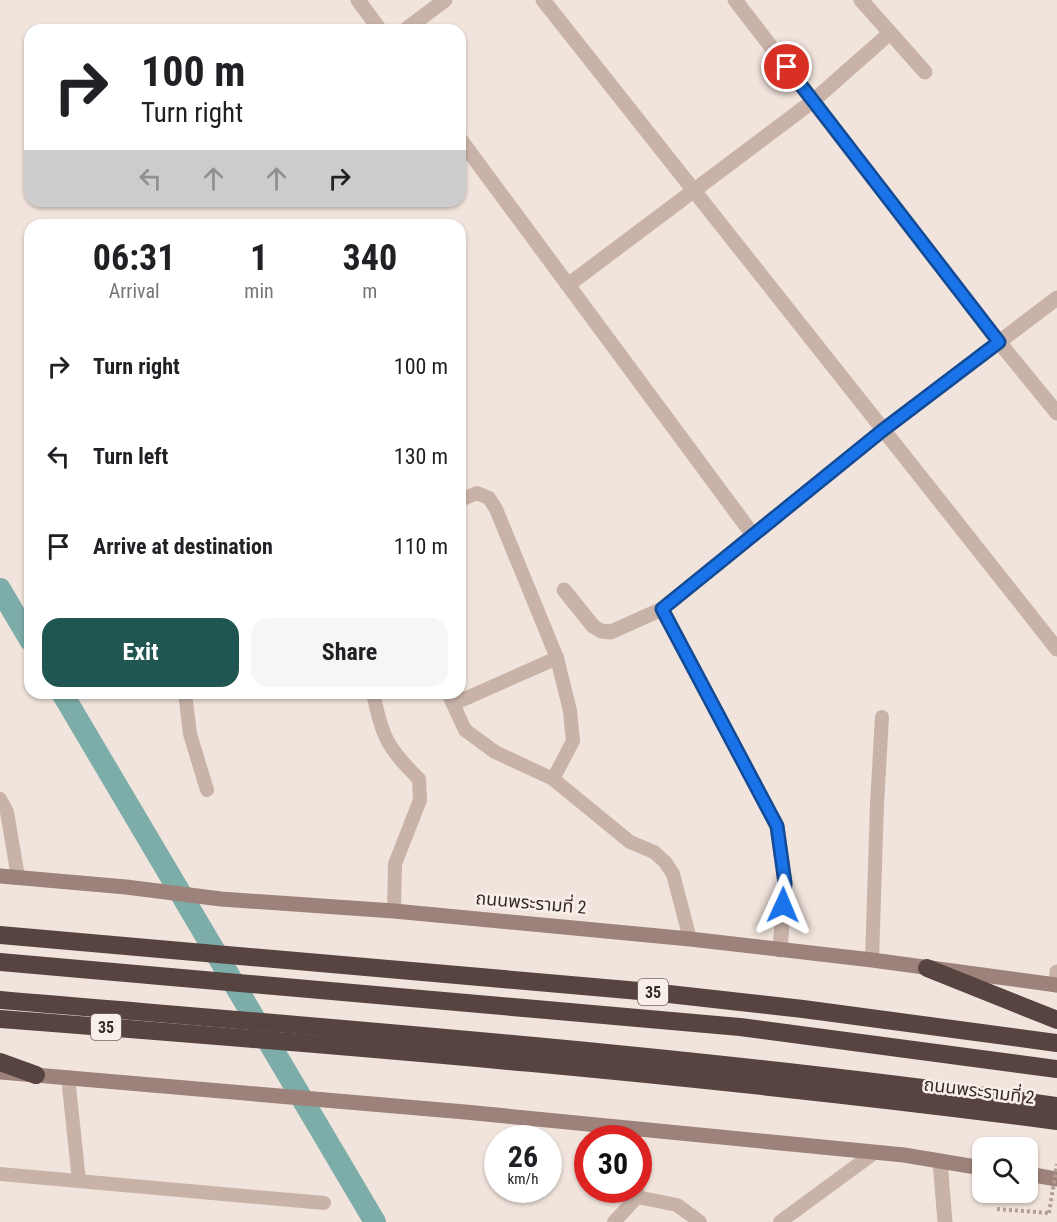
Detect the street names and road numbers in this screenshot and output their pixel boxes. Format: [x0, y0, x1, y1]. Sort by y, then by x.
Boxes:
street label: ถนนพระรามที่ 2 [475, 885, 588, 918]
road number: 35 [638, 979, 668, 1005]
road number: 35 [91, 1014, 121, 1040]
street label: ถนนพระรามที่ 2 [922, 1071, 1036, 1108]

